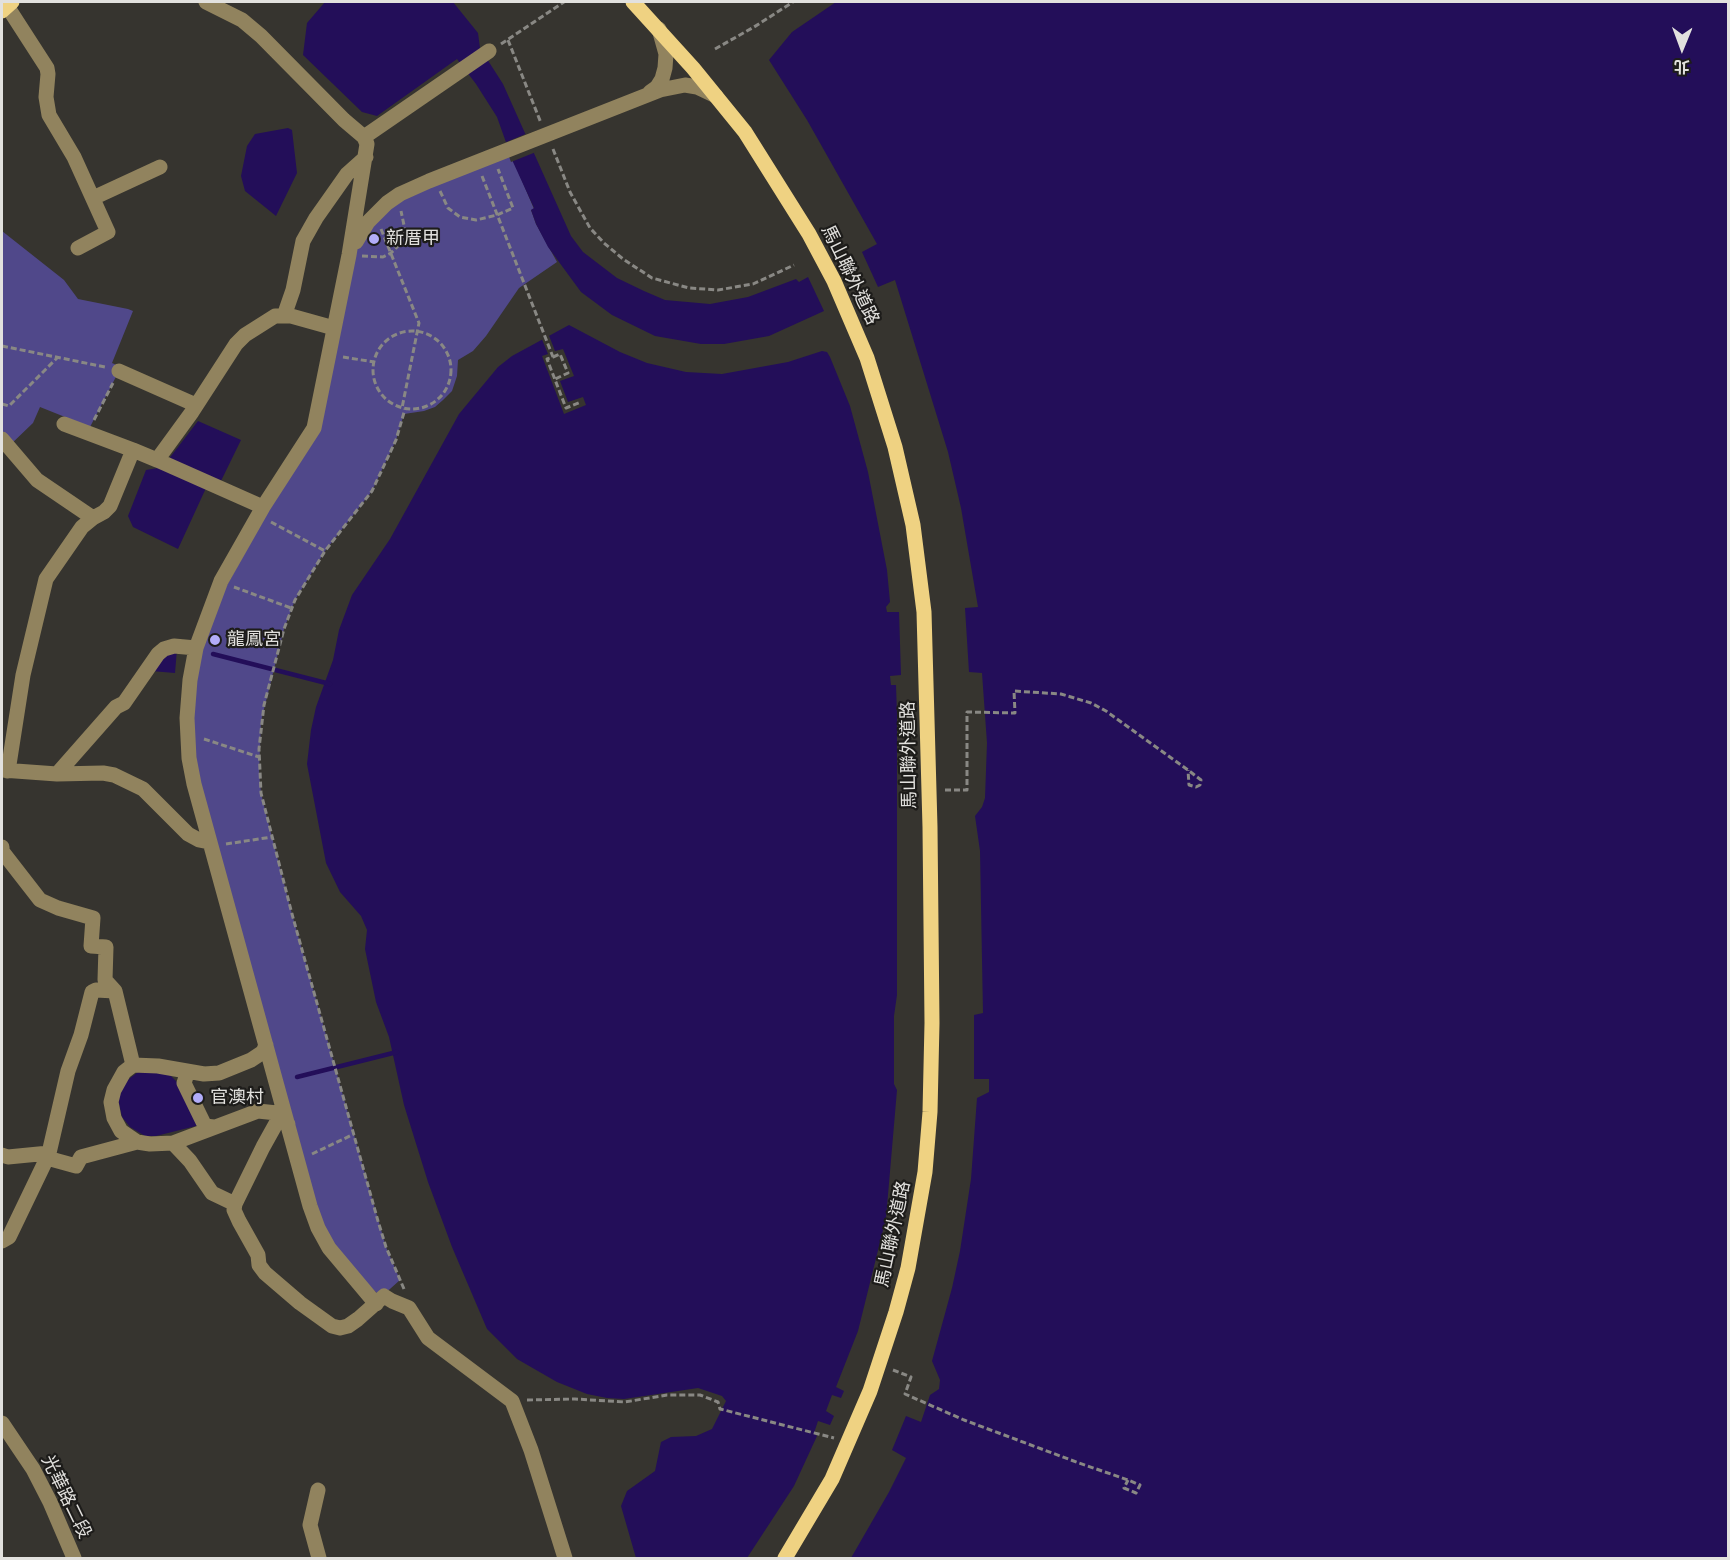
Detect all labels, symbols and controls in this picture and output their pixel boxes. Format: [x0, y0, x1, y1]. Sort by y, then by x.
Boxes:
north arrow [1652, 18, 1712, 78]
text: 北 [1674, 57, 1690, 76]
street label: 馬山聯外道路 [817, 222, 883, 328]
place label: 新厝甲 [386, 228, 440, 250]
marker: 新厝甲 [367, 232, 381, 246]
place label: 龍鳳宮 [227, 629, 281, 651]
marker: 龍鳳宮 [208, 633, 222, 647]
street label: 馬山聯外道路 [897, 701, 921, 809]
place label: 官澳村 [210, 1087, 264, 1109]
marker: 官澳村 [191, 1091, 205, 1105]
street label: 馬山聯外道路 [871, 1179, 915, 1289]
street label: 光華路二段 [37, 1452, 95, 1542]

